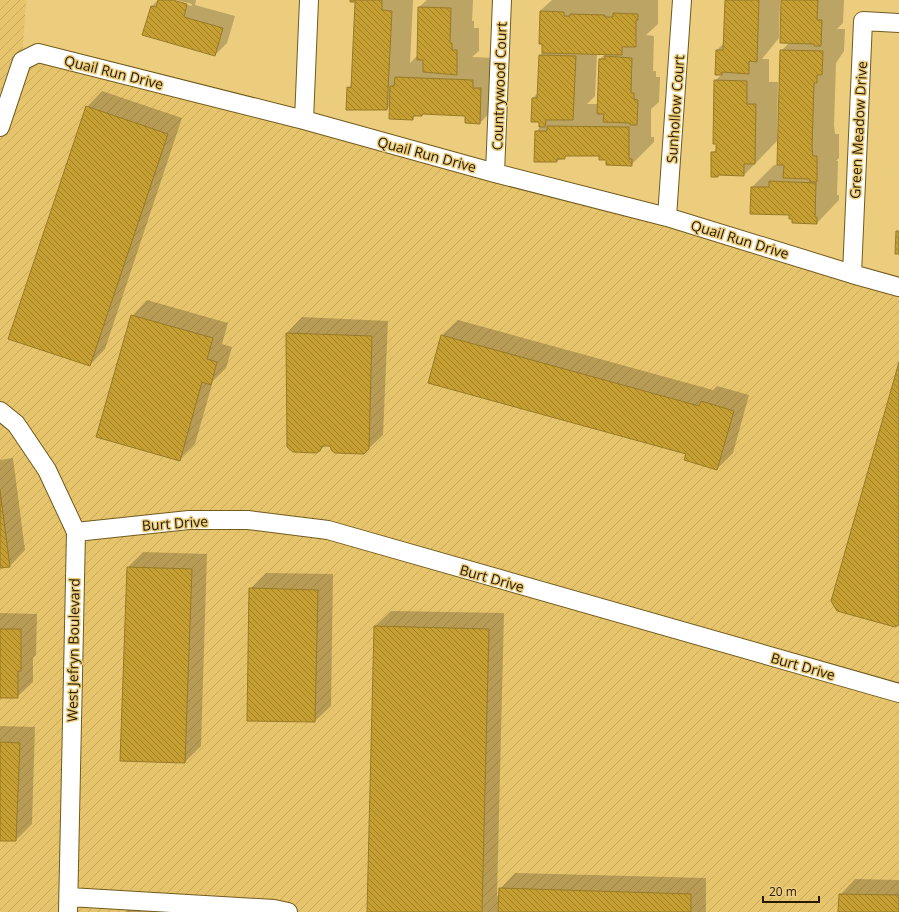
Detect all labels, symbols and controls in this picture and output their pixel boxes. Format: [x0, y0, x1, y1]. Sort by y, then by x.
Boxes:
street label: Countrywood Court [487, 21, 511, 151]
street label: Quail Run Drive [62, 50, 166, 94]
street label: Sunhollow Court [662, 54, 688, 164]
street label: Green Meadow Drive [845, 61, 871, 199]
street label: Quail Run Drive [375, 132, 479, 176]
street label: Quail Run Drive [689, 215, 792, 263]
street label: Burt Drive [141, 511, 209, 535]
street label: Burt Drive [458, 560, 527, 596]
street label: West Jefryn Boulevard [62, 578, 84, 722]
street label: Burt Drive [769, 648, 838, 684]
scale bar [763, 878, 819, 904]
text: 20 m [769, 883, 797, 900]

